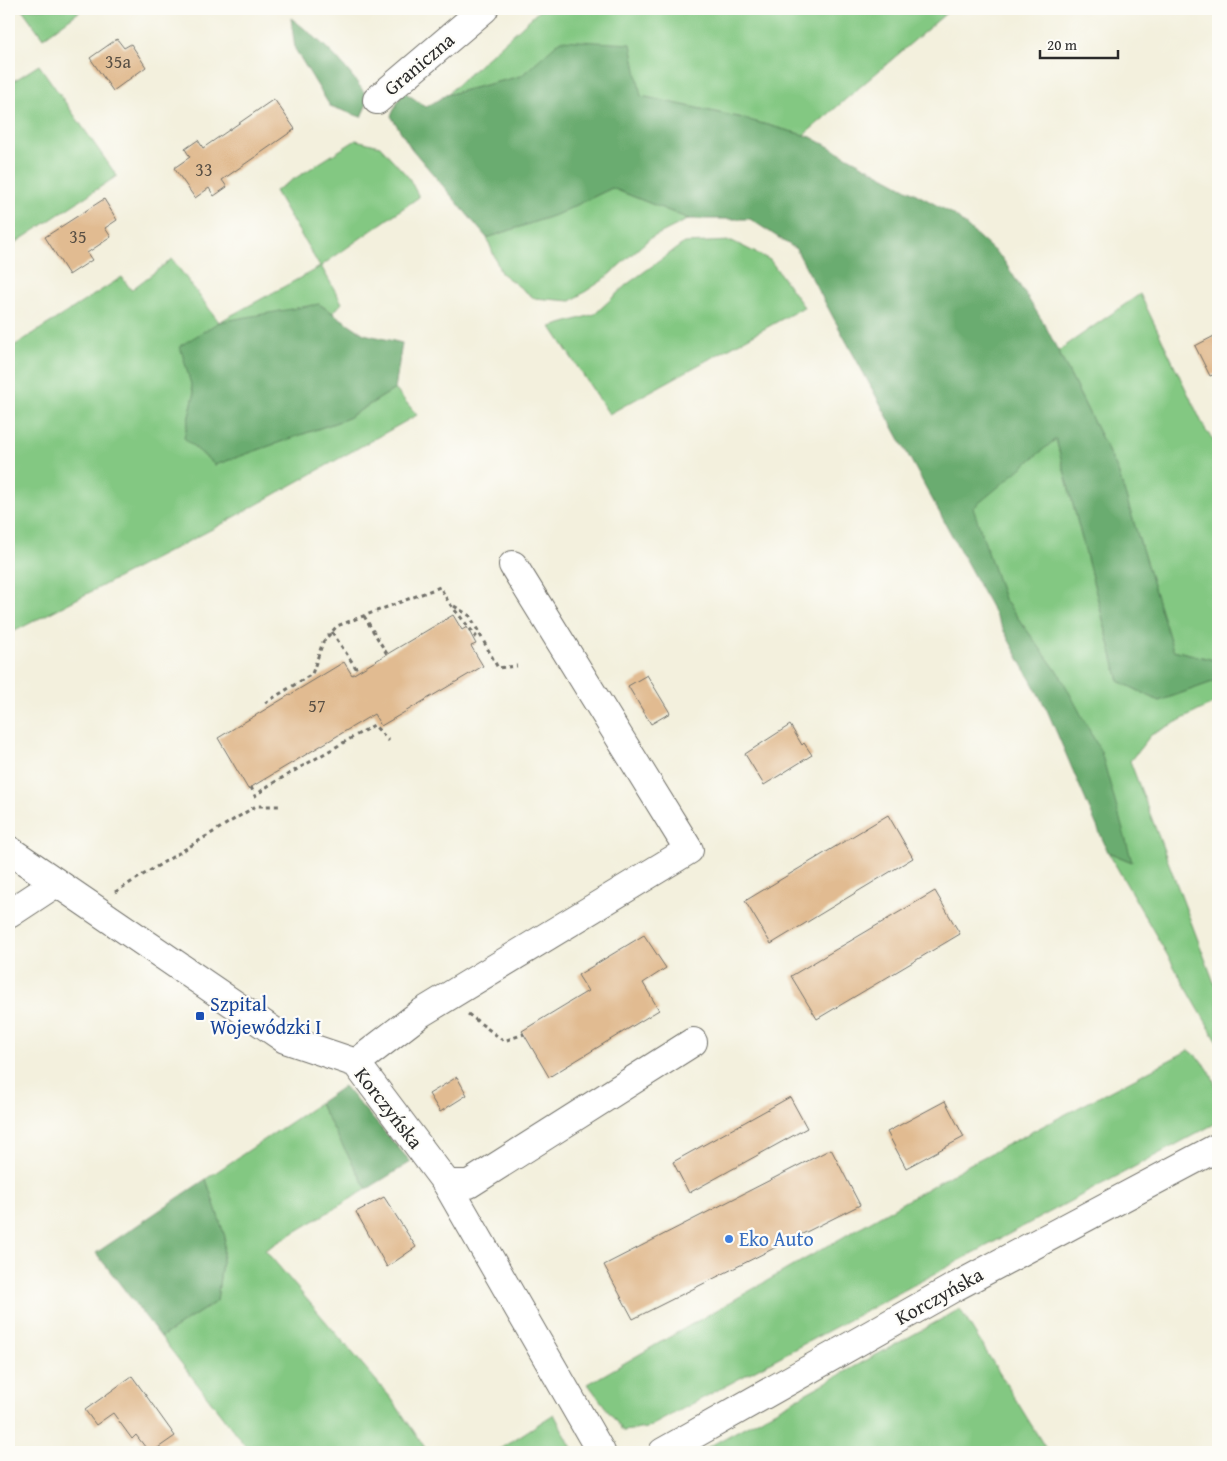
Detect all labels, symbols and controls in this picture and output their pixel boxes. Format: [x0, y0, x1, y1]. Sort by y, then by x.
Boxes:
street label: Graniczna [377, 25, 461, 102]
scale bar [1040, 28, 1117, 60]
text: 20 m [1047, 34, 1078, 55]
house number: 35a [105, 48, 131, 75]
house number: 33 [195, 156, 213, 183]
house number: 35 [69, 223, 87, 250]
house number: 57 [308, 692, 326, 719]
place label: Szpital Wojewódzki I [210, 989, 321, 1041]
marker: Szpital Wojewódzki I [194, 1010, 206, 1022]
street label: Korczyńska [348, 1061, 431, 1155]
place label: Eko Auto [739, 1224, 814, 1253]
marker: Eko Auto [723, 1233, 735, 1245]
street label: Korczyńska [890, 1259, 988, 1332]

